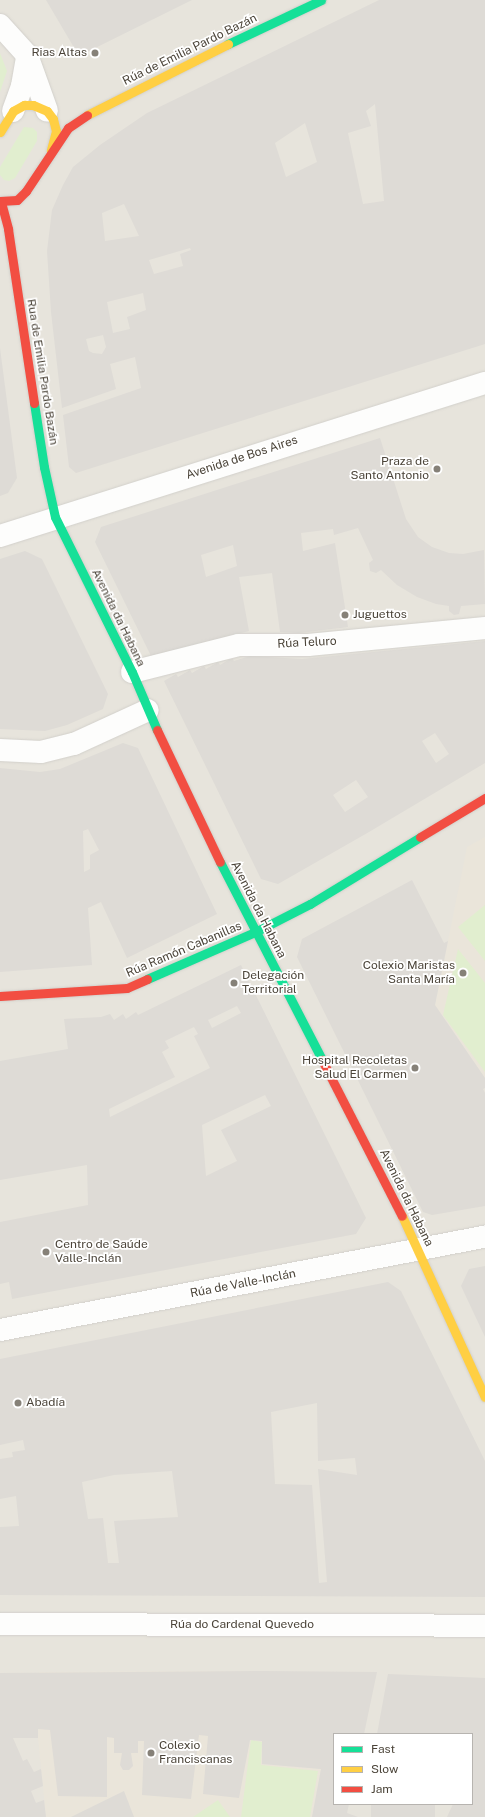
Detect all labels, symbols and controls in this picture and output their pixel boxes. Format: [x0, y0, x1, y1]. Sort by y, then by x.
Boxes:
street label: Rúa de Emilia Pardo Bazán [120, 11, 260, 89]
place label: Rias Altas [31, 46, 87, 60]
marker: Rias Altas [90, 48, 100, 58]
street label: Rua de Emilia Pardo Bazán [23, 298, 61, 446]
street label: Avenida de Bos Aires [184, 433, 300, 483]
place label: Praza de Santo Antonio [350, 455, 429, 483]
marker: Praza de Santo Antonio [432, 464, 442, 474]
street label: Avenida da Habana [88, 567, 148, 669]
place label: Juguettos [353, 608, 407, 622]
marker: Juguettos [340, 610, 350, 620]
street label: Rúa Teluro [277, 634, 337, 652]
street label: Avenida da Habana [227, 859, 289, 961]
street label: Rúa Ramón Cabanillas [124, 919, 244, 981]
place label: Colexio Maristas Santa María [363, 959, 455, 987]
marker: Colexio Maristas Santa María [458, 968, 468, 978]
place label: Delegación Territorial [242, 969, 304, 997]
marker: Delegación Territorial [229, 978, 239, 988]
place label: Hospital Recoletas Salud El Carmen [302, 1054, 407, 1082]
marker: Hospital Recoletas Salud El Carmen [410, 1063, 420, 1073]
street label: Avenida da Habana [376, 1147, 436, 1249]
place label: Centro de Saúde Valle-Inclán [55, 1238, 148, 1266]
marker: Centro de Saúde Valle-Inclán [40, 1246, 52, 1258]
street label: Rúa de Valle-Inclán [189, 1267, 297, 1301]
place label: Abadía [26, 1396, 65, 1410]
marker: Abadía [13, 1398, 23, 1408]
street label: Rúa do Cardenal Quevedo [170, 1618, 314, 1632]
legend [333, 1733, 473, 1805]
place label: Colexio Franciscanas [159, 1739, 232, 1767]
text: Fast [371, 1742, 395, 1756]
marker: Colexio Franciscanas [146, 1748, 156, 1758]
text: Slow [371, 1762, 398, 1776]
text: Jam [371, 1782, 393, 1796]

